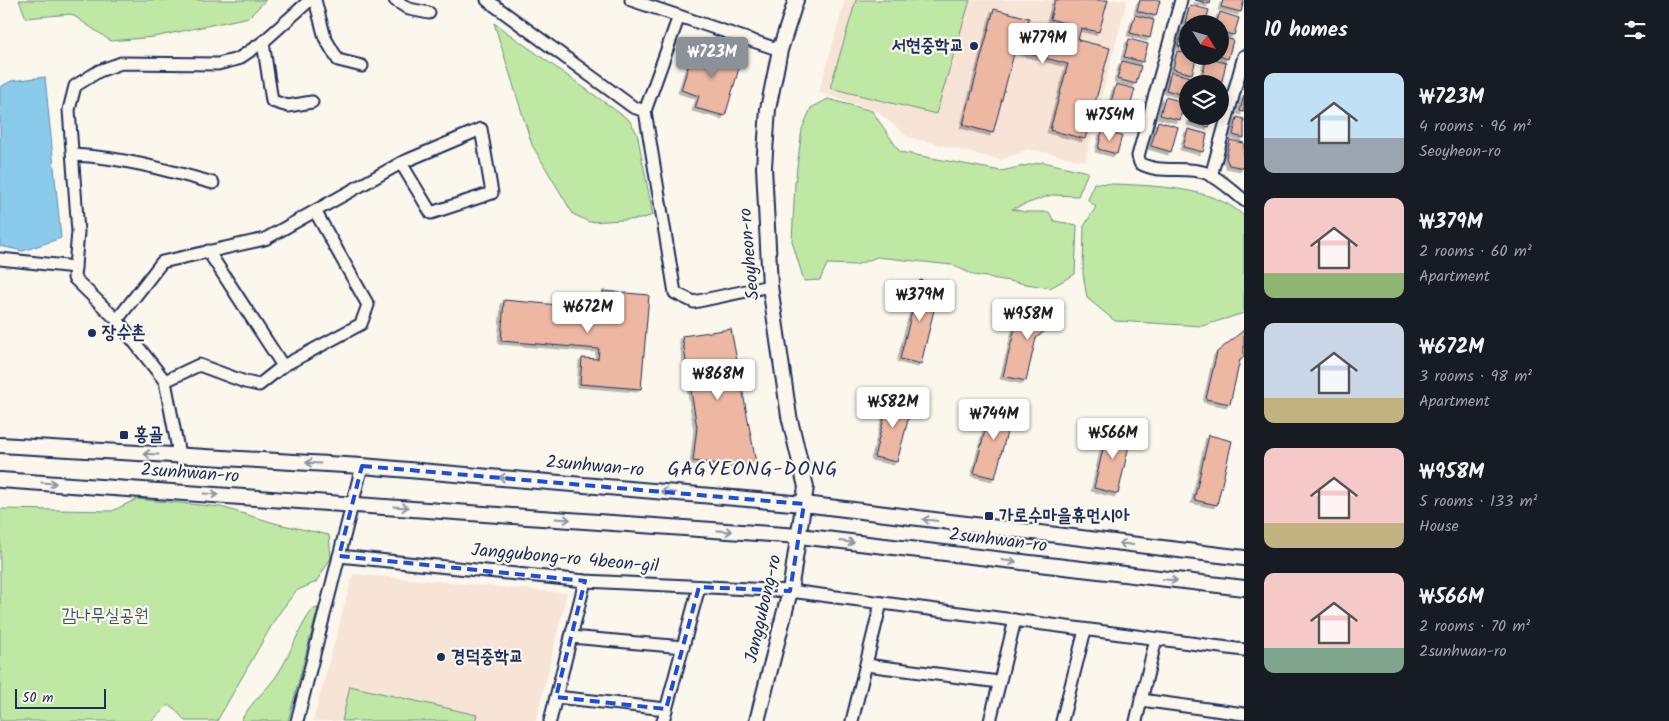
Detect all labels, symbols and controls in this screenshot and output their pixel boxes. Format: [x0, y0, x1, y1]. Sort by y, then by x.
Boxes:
text: 10 homes [1264, 14, 1348, 47]
north arrow [1179, 15, 1229, 65]
map controls [1179, 15, 1229, 125]
icon: filters [1621, 16, 1649, 44]
pin: ₩779M [1008, 22, 1078, 65]
text: ₩779M [1019, 26, 1067, 51]
place label: 서현중학교 [892, 32, 964, 61]
pin: ₩723M [677, 36, 747, 79]
text: ₩723M [687, 40, 737, 65]
marker: 서현중학교 [968, 40, 980, 52]
button: layers [1179, 75, 1229, 125]
text: ₩723M [1419, 81, 1484, 114]
icon: home [1304, 93, 1364, 153]
pin: ₩754M [1075, 100, 1145, 142]
text: ₩754M [1086, 103, 1134, 128]
text: 4 rooms · 96 m² [1419, 114, 1531, 139]
text: Seoyheon-ro [1419, 139, 1501, 164]
text: ₩379M [1419, 206, 1483, 239]
street label: Seoyheon-ro [732, 207, 768, 301]
icon: home [1304, 218, 1364, 278]
text: 2 rooms · 60 m² [1419, 239, 1532, 264]
text: Apartment [1419, 264, 1490, 289]
pin: ₩379M [885, 280, 955, 322]
text: ₩379M [896, 283, 944, 308]
pin: ₩672M [553, 292, 623, 334]
text: ₩672M [563, 295, 613, 320]
pin: ₩958M [993, 298, 1063, 341]
text: ₩958M [1003, 302, 1053, 327]
place label: 장수촌 [101, 319, 145, 348]
marker: 장수촌 [86, 327, 98, 339]
text: ₩672M [1419, 331, 1484, 364]
icon: home [1304, 343, 1364, 403]
pin: ₩868M [683, 358, 753, 401]
text: ₩868M [692, 362, 744, 387]
text: 3 rooms · 98 m² [1419, 364, 1532, 389]
pin: ₩582M [858, 386, 928, 429]
text: Apartment [1419, 389, 1490, 414]
text: ₩582M [868, 390, 918, 415]
pin: ₩744M [959, 398, 1029, 441]
text: ₩744M [970, 402, 1019, 427]
pin: ₩566M [1078, 418, 1148, 460]
place label: 홍골 [134, 421, 163, 450]
text: ₩566M [1088, 421, 1138, 446]
marker: 홍골 [118, 429, 130, 441]
street label: 2sunhwan-ro [545, 448, 645, 486]
one-way arrow [143, 449, 159, 458]
district label: GAGYEONG-DONG [668, 454, 838, 486]
street label: 2sunhwan-ro [140, 456, 240, 492]
text: ₩958M [1419, 456, 1484, 489]
one-way arrow [306, 458, 322, 467]
icon: home [1304, 468, 1364, 528]
one-way arrow [499, 474, 515, 483]
one-way arrow [40, 479, 56, 488]
one-way arrow [661, 488, 677, 497]
one-way arrow [203, 489, 219, 498]
text: 5 rooms · 133 m² [1419, 489, 1537, 514]
one-way arrow [393, 502, 409, 511]
place label: 가로수마을휴먼시아 [999, 502, 1130, 531]
marker: 가로수마을휴먼시아 [983, 510, 995, 522]
one-way arrow [555, 514, 571, 524]
text: House [1419, 514, 1459, 539]
one-way arrow [922, 515, 938, 525]
street label: 2sunhwan-ro [947, 521, 1049, 561]
one-way arrow [717, 526, 733, 536]
street label: Janggubong-ro 4beon-gil [470, 536, 661, 582]
one-way arrow [839, 537, 855, 547]
one-way arrow [1118, 538, 1134, 548]
street label: Janggubong-ro [737, 552, 791, 666]
one-way arrow [1000, 556, 1016, 566]
one-way arrow [1162, 575, 1178, 585]
text: ₩566M [1419, 581, 1484, 614]
icon: home [1304, 593, 1364, 653]
park label: 감나무실공원 [62, 602, 148, 631]
text: 2 rooms · 70 m² [1419, 614, 1530, 639]
text: 2sunhwan-ro [1419, 639, 1507, 664]
place label: 경덕중학교 [451, 643, 523, 672]
marker: 경덕중학교 [435, 651, 447, 663]
scale bar [15, 686, 106, 709]
text: 50 m [22, 687, 53, 709]

